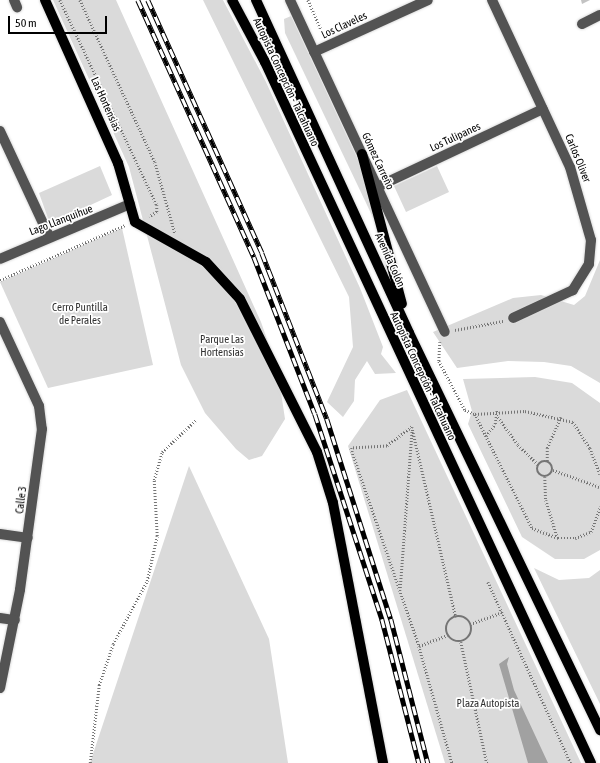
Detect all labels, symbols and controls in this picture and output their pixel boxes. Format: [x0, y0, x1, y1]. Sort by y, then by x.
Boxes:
scale bar [10, 8, 109, 34]
street label: Los Claveles [319, 9, 369, 41]
text: 50 m [15, 16, 37, 30]
street label: Autopista Concepción - Talcahuano [250, 16, 322, 148]
street label: Las Hortensias [88, 75, 124, 133]
street label: Los Tulipanes [428, 120, 482, 154]
street label: Gómez Carreño [359, 130, 397, 192]
street label: Carlos Oliver [562, 132, 594, 184]
street label: Lago Llanquihue [27, 202, 95, 238]
street label: Avenida Colón [372, 231, 408, 289]
park label: Cerro Puntilla de Perales [52, 301, 108, 327]
street label: Autopista Concepción - Talcahuano [387, 310, 459, 442]
park label: Parque Las Hortensias [200, 333, 244, 359]
street label: Calle 3 [13, 486, 29, 514]
park label: Plaza Autopista [457, 696, 519, 710]

